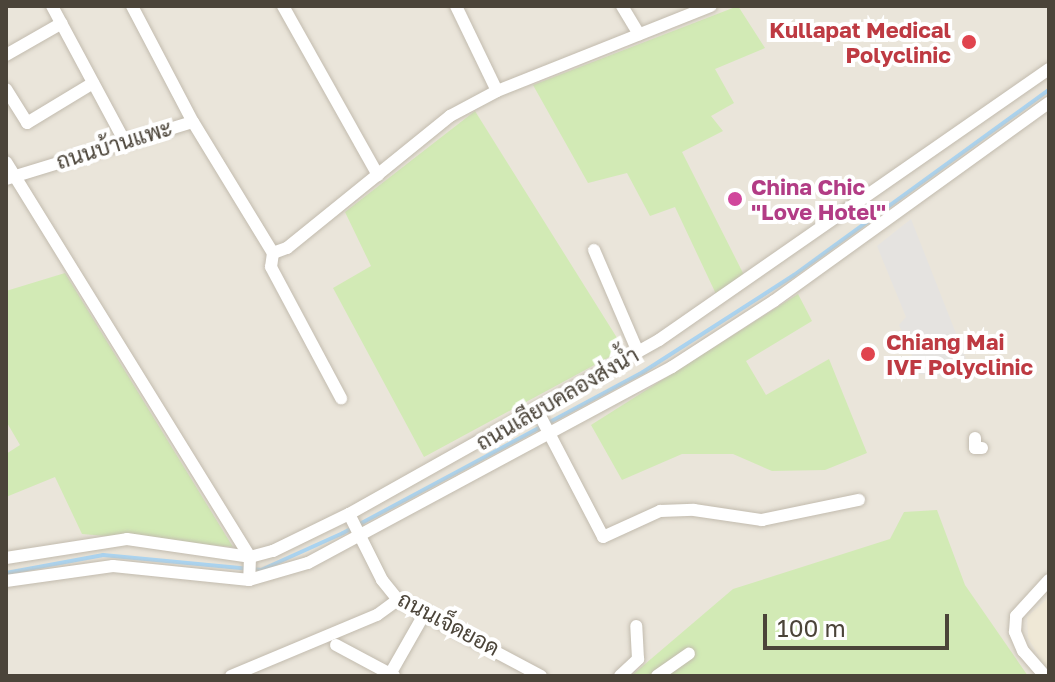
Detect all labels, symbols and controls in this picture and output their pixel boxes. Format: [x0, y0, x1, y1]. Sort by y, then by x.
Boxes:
place label: Kullapat Medical Polyclinic [769, 16, 951, 68]
marker: Kullapat Medical Polyclinic [958, 31, 980, 53]
street label: ถนนบ้านแพะ [53, 114, 175, 174]
place label: China Chic "Love Hotel" [751, 173, 886, 224]
marker: China Chic "Love Hotel" [726, 190, 744, 208]
place label: Chiang Mai IVF Polyclinic [886, 328, 1033, 380]
street label: ถนนเลียบคลองส่งน้ำ [471, 341, 643, 455]
marker: Chiang Mai IVF Polyclinic [857, 343, 879, 365]
street label: ถนนเจ็ดยอด [394, 585, 504, 661]
scale bar [767, 598, 953, 648]
text: 100 m [777, 613, 846, 642]

